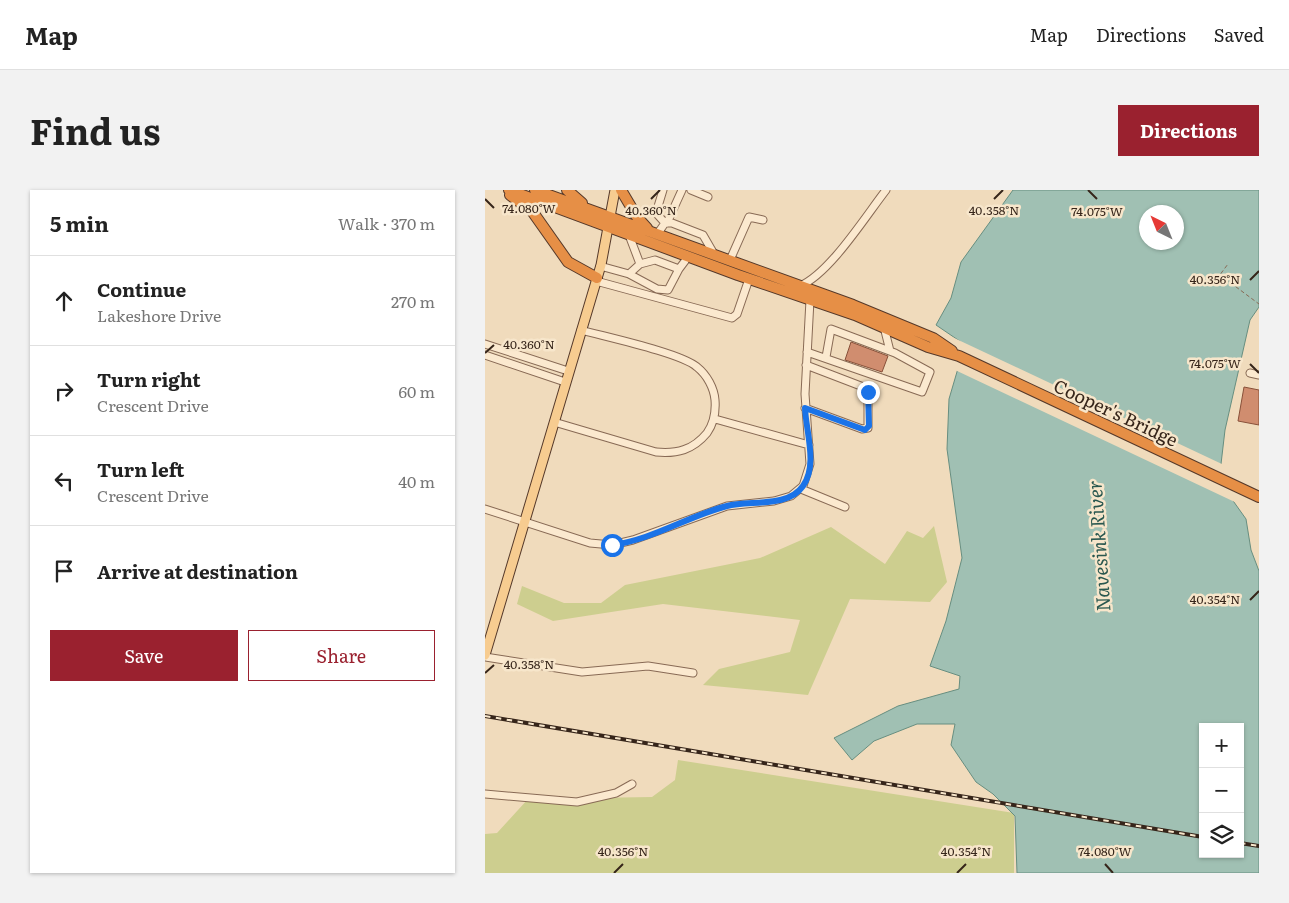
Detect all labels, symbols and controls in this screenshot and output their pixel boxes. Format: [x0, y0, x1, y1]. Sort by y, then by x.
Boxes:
text: Map [25, 17, 78, 52]
text: Map [1030, 21, 1068, 48]
text: Directions [1096, 21, 1186, 48]
text: Saved [1214, 21, 1264, 48]
text: Find us [30, 104, 160, 156]
button: Directions [1118, 105, 1259, 156]
text: 74.080°W [502, 199, 556, 217]
text: 40.360°N [625, 201, 677, 219]
text: 40.358°N [969, 201, 1019, 219]
text: 74.075°W [1071, 202, 1123, 220]
north arrow [1139, 205, 1184, 250]
text: 5 min [50, 207, 109, 238]
text: Walk · 370 m [338, 211, 435, 235]
text: 40.356°N [1190, 270, 1240, 288]
text: Continue [97, 275, 186, 303]
icon: ahead [50, 287, 78, 315]
text: 270 m [391, 289, 435, 313]
text: Lakeshore Drive [97, 303, 221, 327]
text: 40.360°N [503, 335, 555, 353]
text: 74.075°W [1189, 354, 1241, 372]
text: Turn right [97, 365, 201, 393]
street label: Cooper's Bridge [1050, 371, 1182, 453]
icon: right [50, 377, 78, 405]
text: 60 m [398, 379, 435, 403]
route end [857, 381, 880, 404]
text: Crescent Drive [97, 393, 209, 417]
text: Turn left [97, 455, 184, 483]
icon: left [50, 467, 78, 495]
text: 40 m [398, 469, 435, 493]
water label: Navesink River [1079, 479, 1117, 613]
text: Crescent Drive [97, 483, 209, 507]
route start [601, 534, 624, 557]
icon: arrive [50, 557, 78, 585]
text: Arrive at destination [97, 557, 298, 585]
text: 40.354°N [1190, 590, 1240, 608]
button: Save [50, 630, 238, 681]
button: Share [248, 630, 435, 681]
text: 40.358°N [504, 655, 554, 673]
map controls [1199, 723, 1244, 858]
button: + [1199, 723, 1244, 768]
button: − [1199, 768, 1244, 813]
button: layers [1199, 813, 1244, 858]
text: 40.356°N [598, 842, 648, 860]
text: 40.354°N [941, 842, 991, 860]
text: 74.080°W [1078, 842, 1132, 860]

